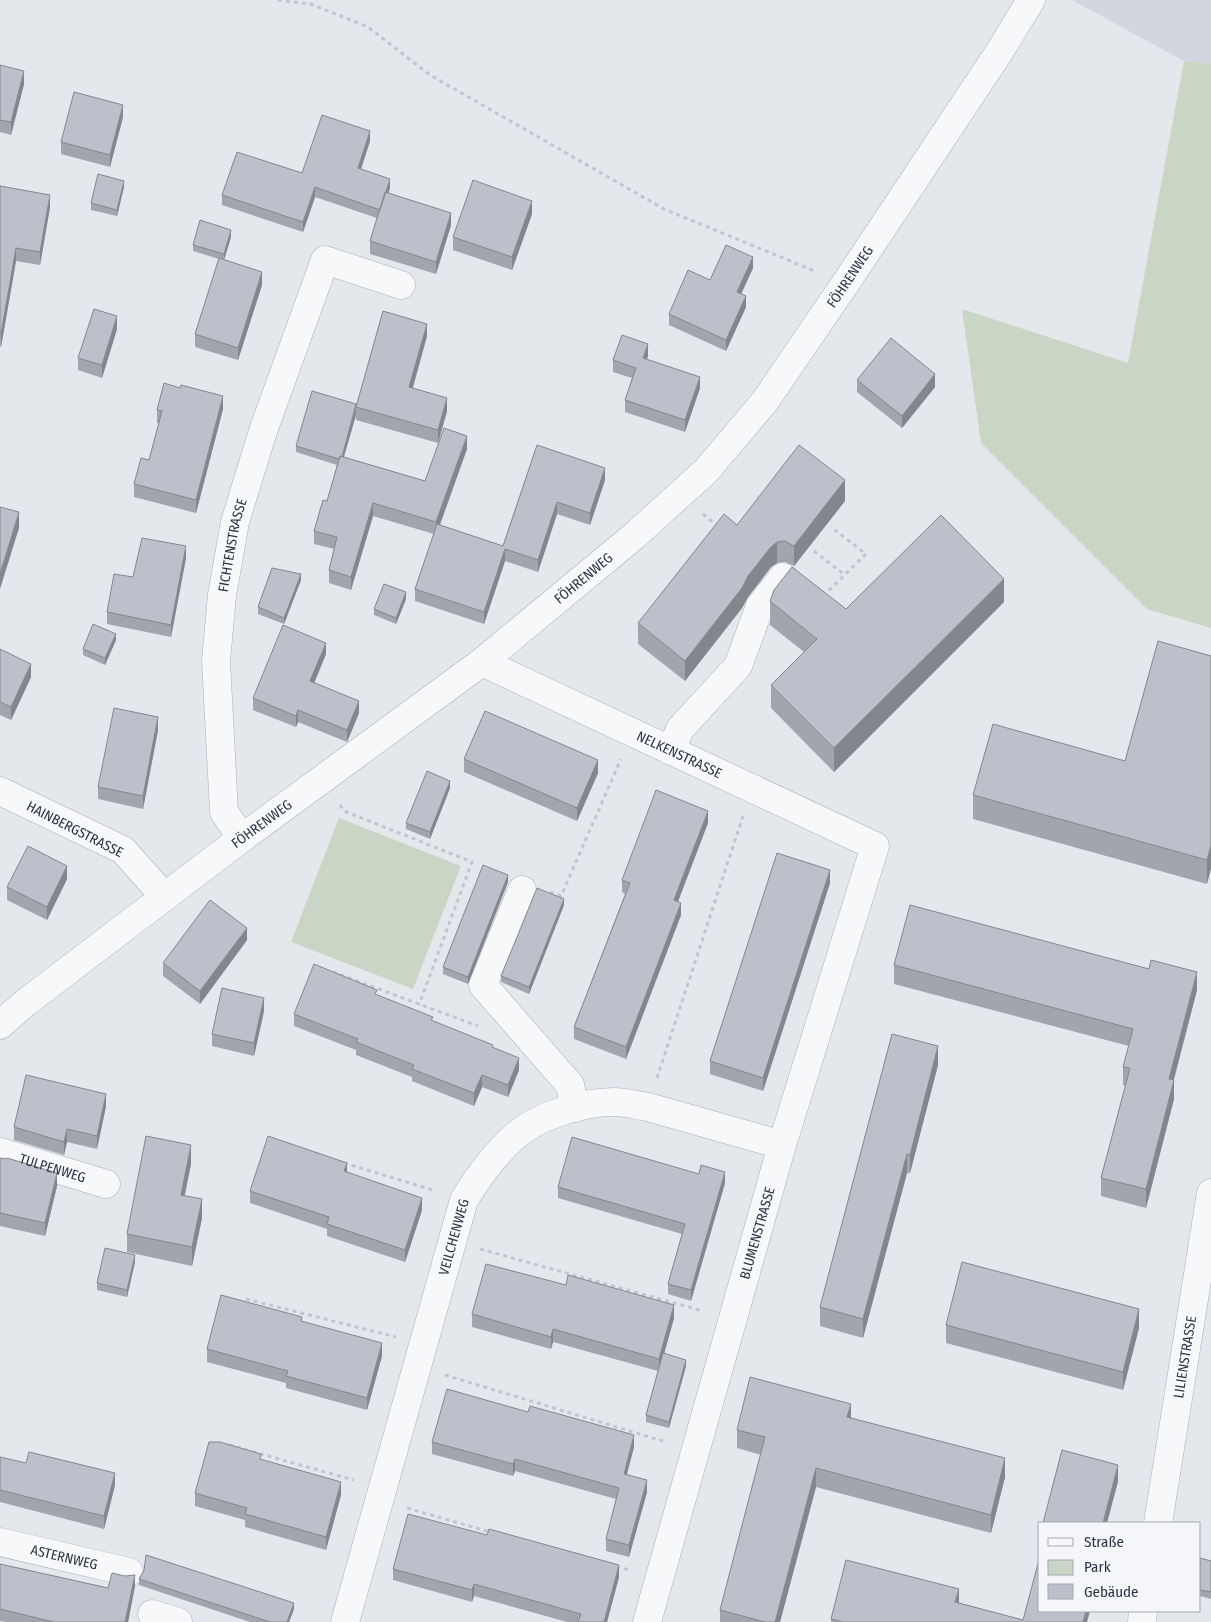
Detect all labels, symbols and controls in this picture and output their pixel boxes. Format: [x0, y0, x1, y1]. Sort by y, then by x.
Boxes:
street label: FÖHRENWEG [823, 243, 877, 311]
street label: FICHTENSTRASSE [215, 496, 251, 593]
street label: FÖHRENWEG [551, 549, 616, 608]
street label: NELKENSTRASSE [634, 728, 725, 782]
street label: FÖHRENWEG [228, 796, 295, 852]
street label: HAINBERGSTRASSE [24, 798, 126, 861]
street label: TULPENWEG [17, 1150, 88, 1186]
street label: BLUMENSTRASSE [736, 1185, 779, 1281]
street label: VEILCHENWEG [435, 1197, 473, 1277]
street label: LILIENSTRASSE [1170, 1314, 1200, 1400]
legend [1038, 1522, 1201, 1612]
text: Straße [1084, 1533, 1124, 1551]
street label: ASTERNWEG [29, 1541, 99, 1573]
text: Park [1084, 1558, 1111, 1576]
text: Gebäude [1084, 1583, 1139, 1601]

